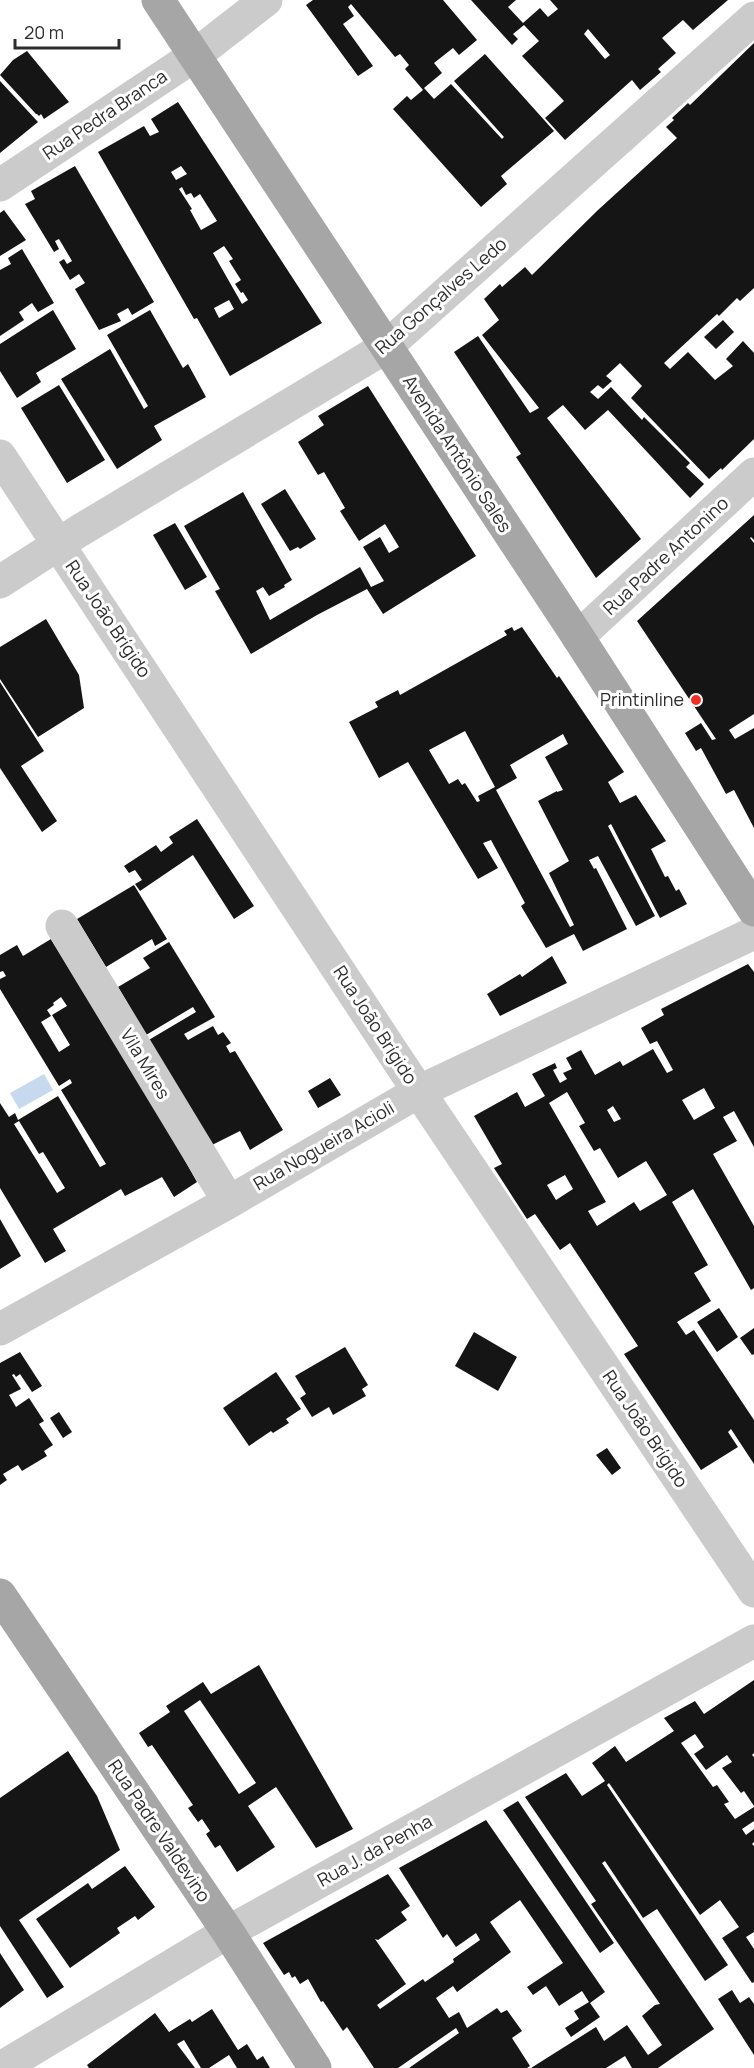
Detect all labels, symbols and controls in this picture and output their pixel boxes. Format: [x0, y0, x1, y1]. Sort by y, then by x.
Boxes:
scale bar [15, 12, 118, 50]
text: 20 m [24, 20, 64, 44]
street label: Rua Pedra Branca [38, 64, 171, 165]
street label: Rua Gonçalves Ledo [369, 231, 511, 359]
street label: Avenida Antônio Sales [398, 370, 518, 537]
street label: Rua Padre Antonino [598, 491, 733, 620]
street label: Rua João Brígido [61, 555, 157, 682]
place label: Printinline [600, 687, 684, 711]
marker: Printinline [689, 693, 703, 707]
street label: Rua João Brígido [329, 961, 423, 1088]
street label: Vila Mires [115, 1024, 176, 1103]
street label: Rua Nogueira Acioli [249, 1095, 398, 1195]
street label: Rua João Brígido [598, 1365, 694, 1492]
street label: Rua Padre Valdevino [103, 1755, 216, 1906]
street label: Rua J. da Penha [313, 1809, 436, 1892]

